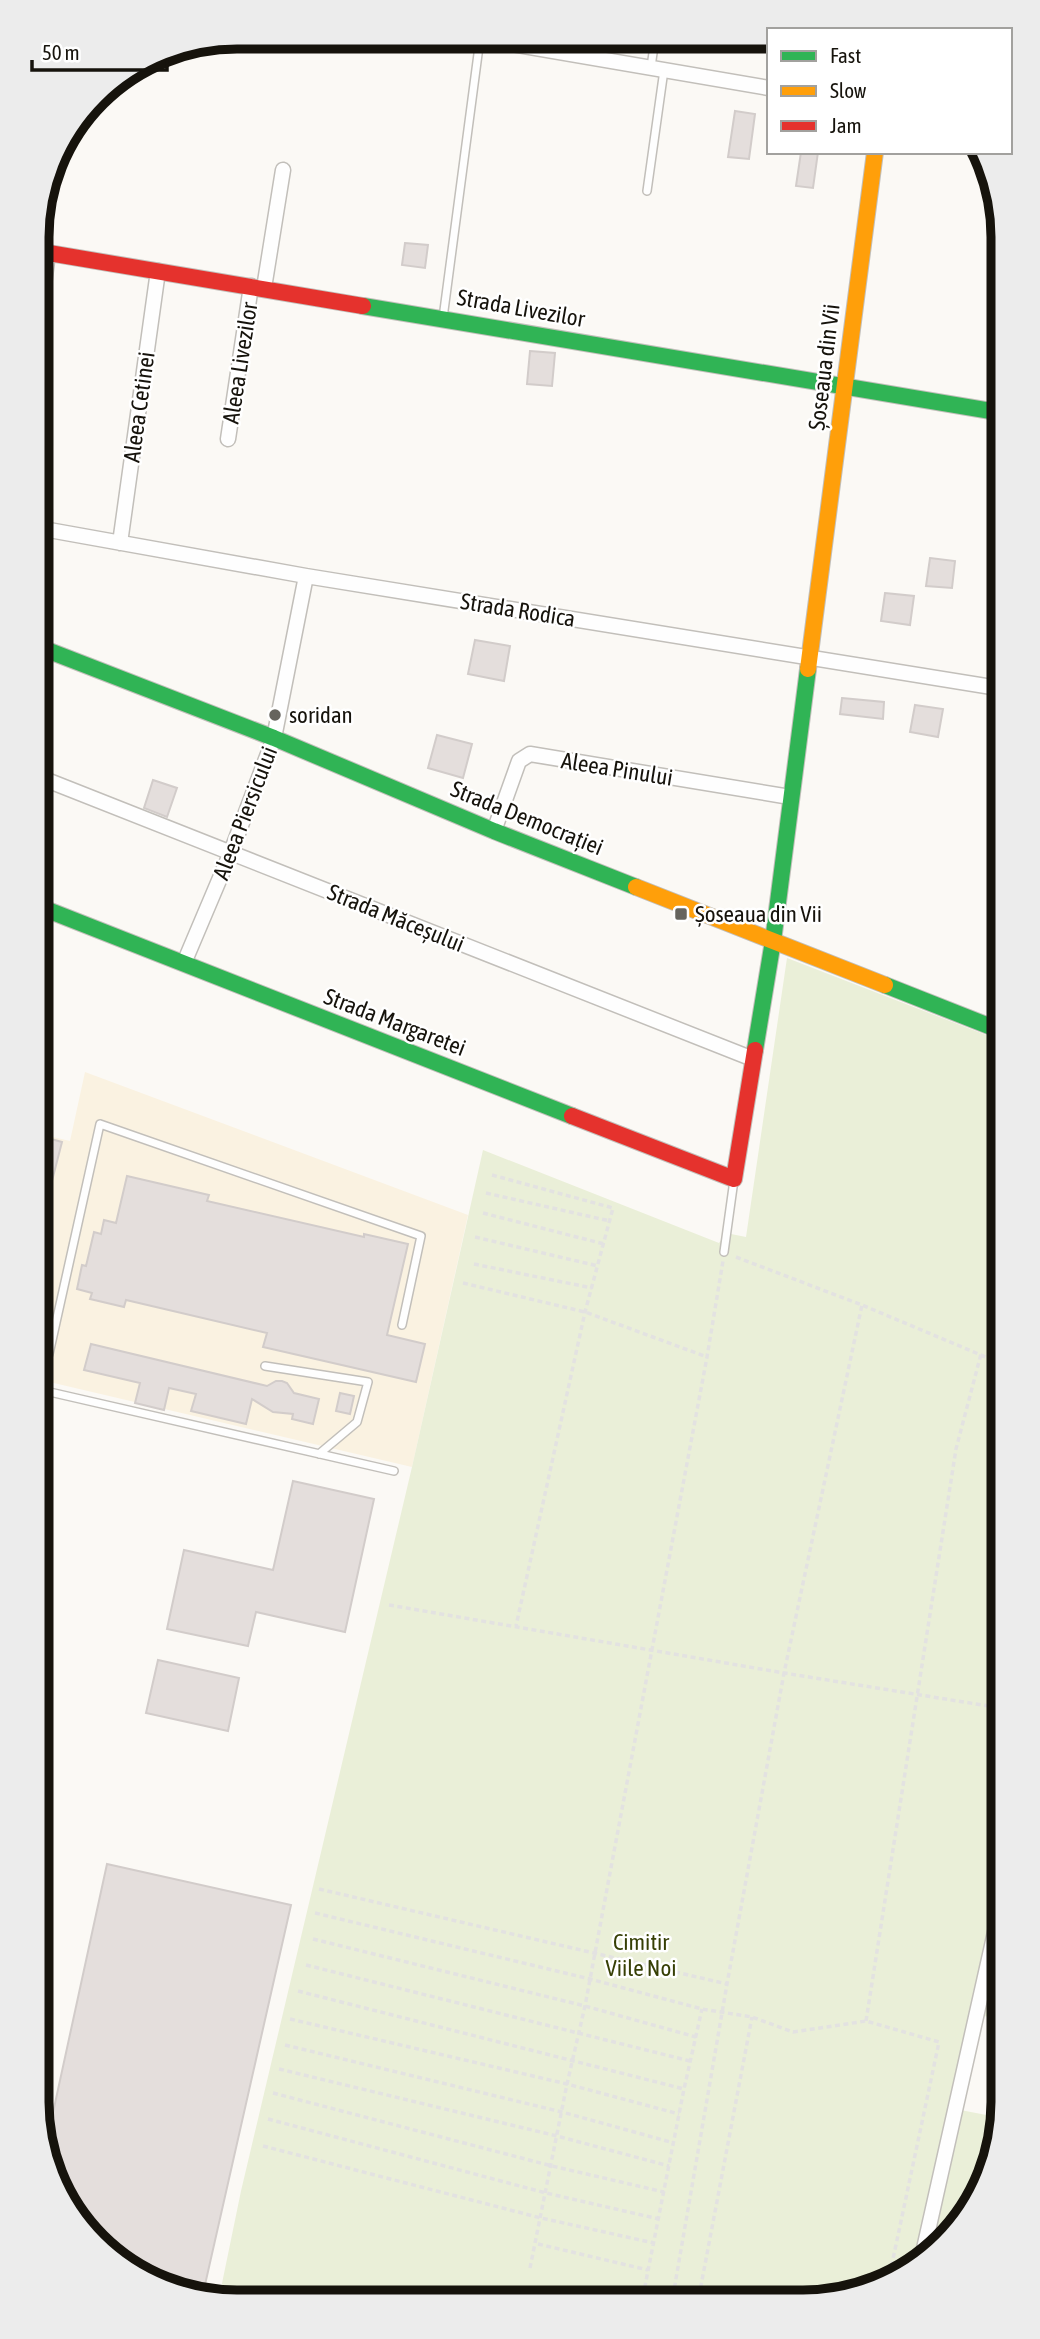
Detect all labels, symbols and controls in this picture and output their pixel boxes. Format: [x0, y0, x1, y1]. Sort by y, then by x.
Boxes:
scale bar [32, 28, 166, 72]
legend [767, 28, 1012, 154]
text: 50 m [42, 40, 80, 64]
text: Fast [830, 43, 861, 67]
text: Slow [830, 78, 867, 102]
text: Jam [830, 113, 862, 137]
street label: Strada Livezilor [455, 284, 588, 332]
street label: Aleea Livezilor [218, 299, 263, 426]
street label: Șoseaua din Vii [803, 302, 845, 432]
street label: Aleea Cetinei [118, 350, 160, 464]
street label: Strada Rodica [459, 588, 577, 632]
place label: soridan [289, 702, 353, 728]
marker: soridan [267, 707, 283, 723]
street label: Aleea Piersicului [208, 743, 282, 883]
street label: Aleea Pinului [559, 747, 675, 791]
street label: Strada Democrației [447, 776, 607, 860]
street label: Strada Măceșului [324, 879, 468, 957]
place label: Șoseaua din Vii [695, 901, 822, 927]
marker: Șoseaua din Vii [673, 906, 689, 922]
street label: Strada Margaretei [320, 983, 470, 1061]
park label: Cimitir Viile Noi [606, 1929, 676, 1981]

